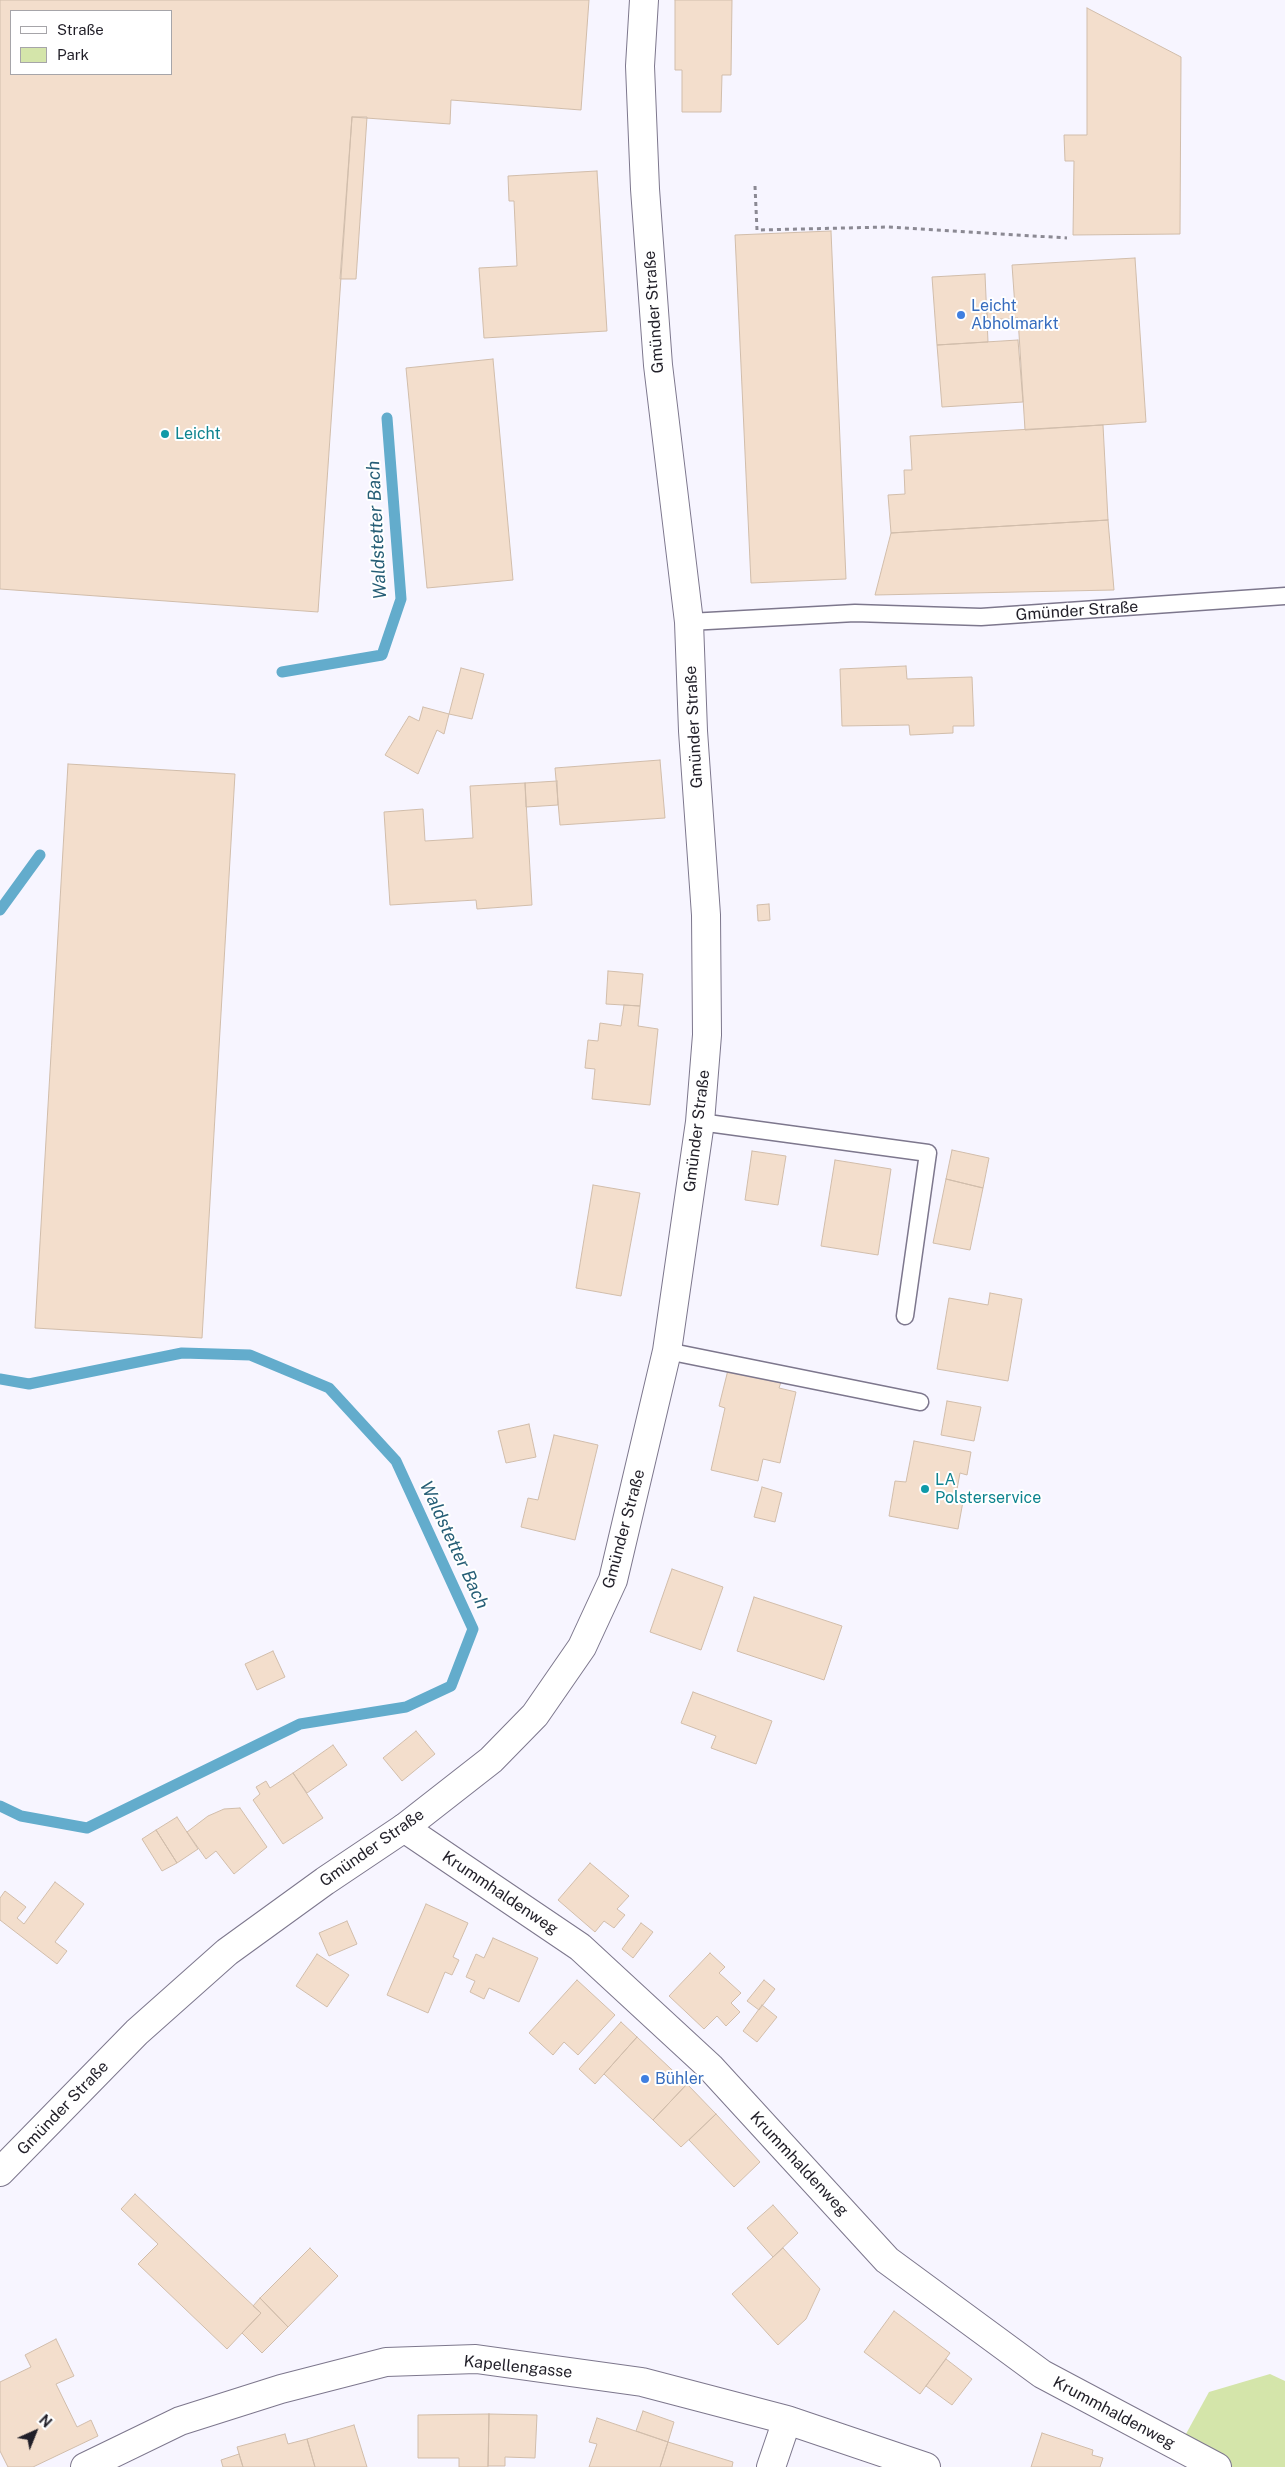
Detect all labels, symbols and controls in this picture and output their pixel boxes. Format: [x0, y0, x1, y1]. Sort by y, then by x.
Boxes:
legend [10, 10, 172, 75]
text: Straße [57, 21, 104, 38]
text: Park [57, 46, 89, 63]
street label: Gmünder Straße [640, 250, 668, 374]
place label: Leicht Abholmarkt [971, 296, 1059, 334]
marker: Leicht Abholmarkt [955, 309, 967, 321]
place label: Leicht [175, 424, 221, 444]
marker: Leicht [159, 428, 171, 440]
water label: Waldstetter Bach [363, 460, 391, 600]
street label: Gmünder Straße [1015, 597, 1139, 625]
street label: Gmünder Straße [681, 665, 707, 789]
street label: Gmünder Straße [680, 1069, 714, 1193]
street label: Gmünder Straße [599, 1467, 649, 1591]
place label: LA Polsterservice [935, 1470, 1041, 1508]
water label: Waldstetter Bach [415, 1477, 493, 1613]
marker: LA Polsterservice [919, 1483, 931, 1495]
street label: Gmünder Straße [316, 1805, 428, 1891]
street label: Krummhaldenweg [438, 1847, 562, 1939]
street label: Gmünder Straße [13, 2057, 113, 2159]
place label: Bühler [655, 2069, 704, 2089]
marker: Bühler [639, 2073, 651, 2085]
street label: Krummhaldenweg [746, 2108, 852, 2220]
street label: Kapellengasse [463, 2352, 573, 2382]
street label: Krummhaldenweg [1050, 2373, 1178, 2453]
north arrow [10, 2407, 60, 2457]
text: N [36, 2412, 55, 2431]

